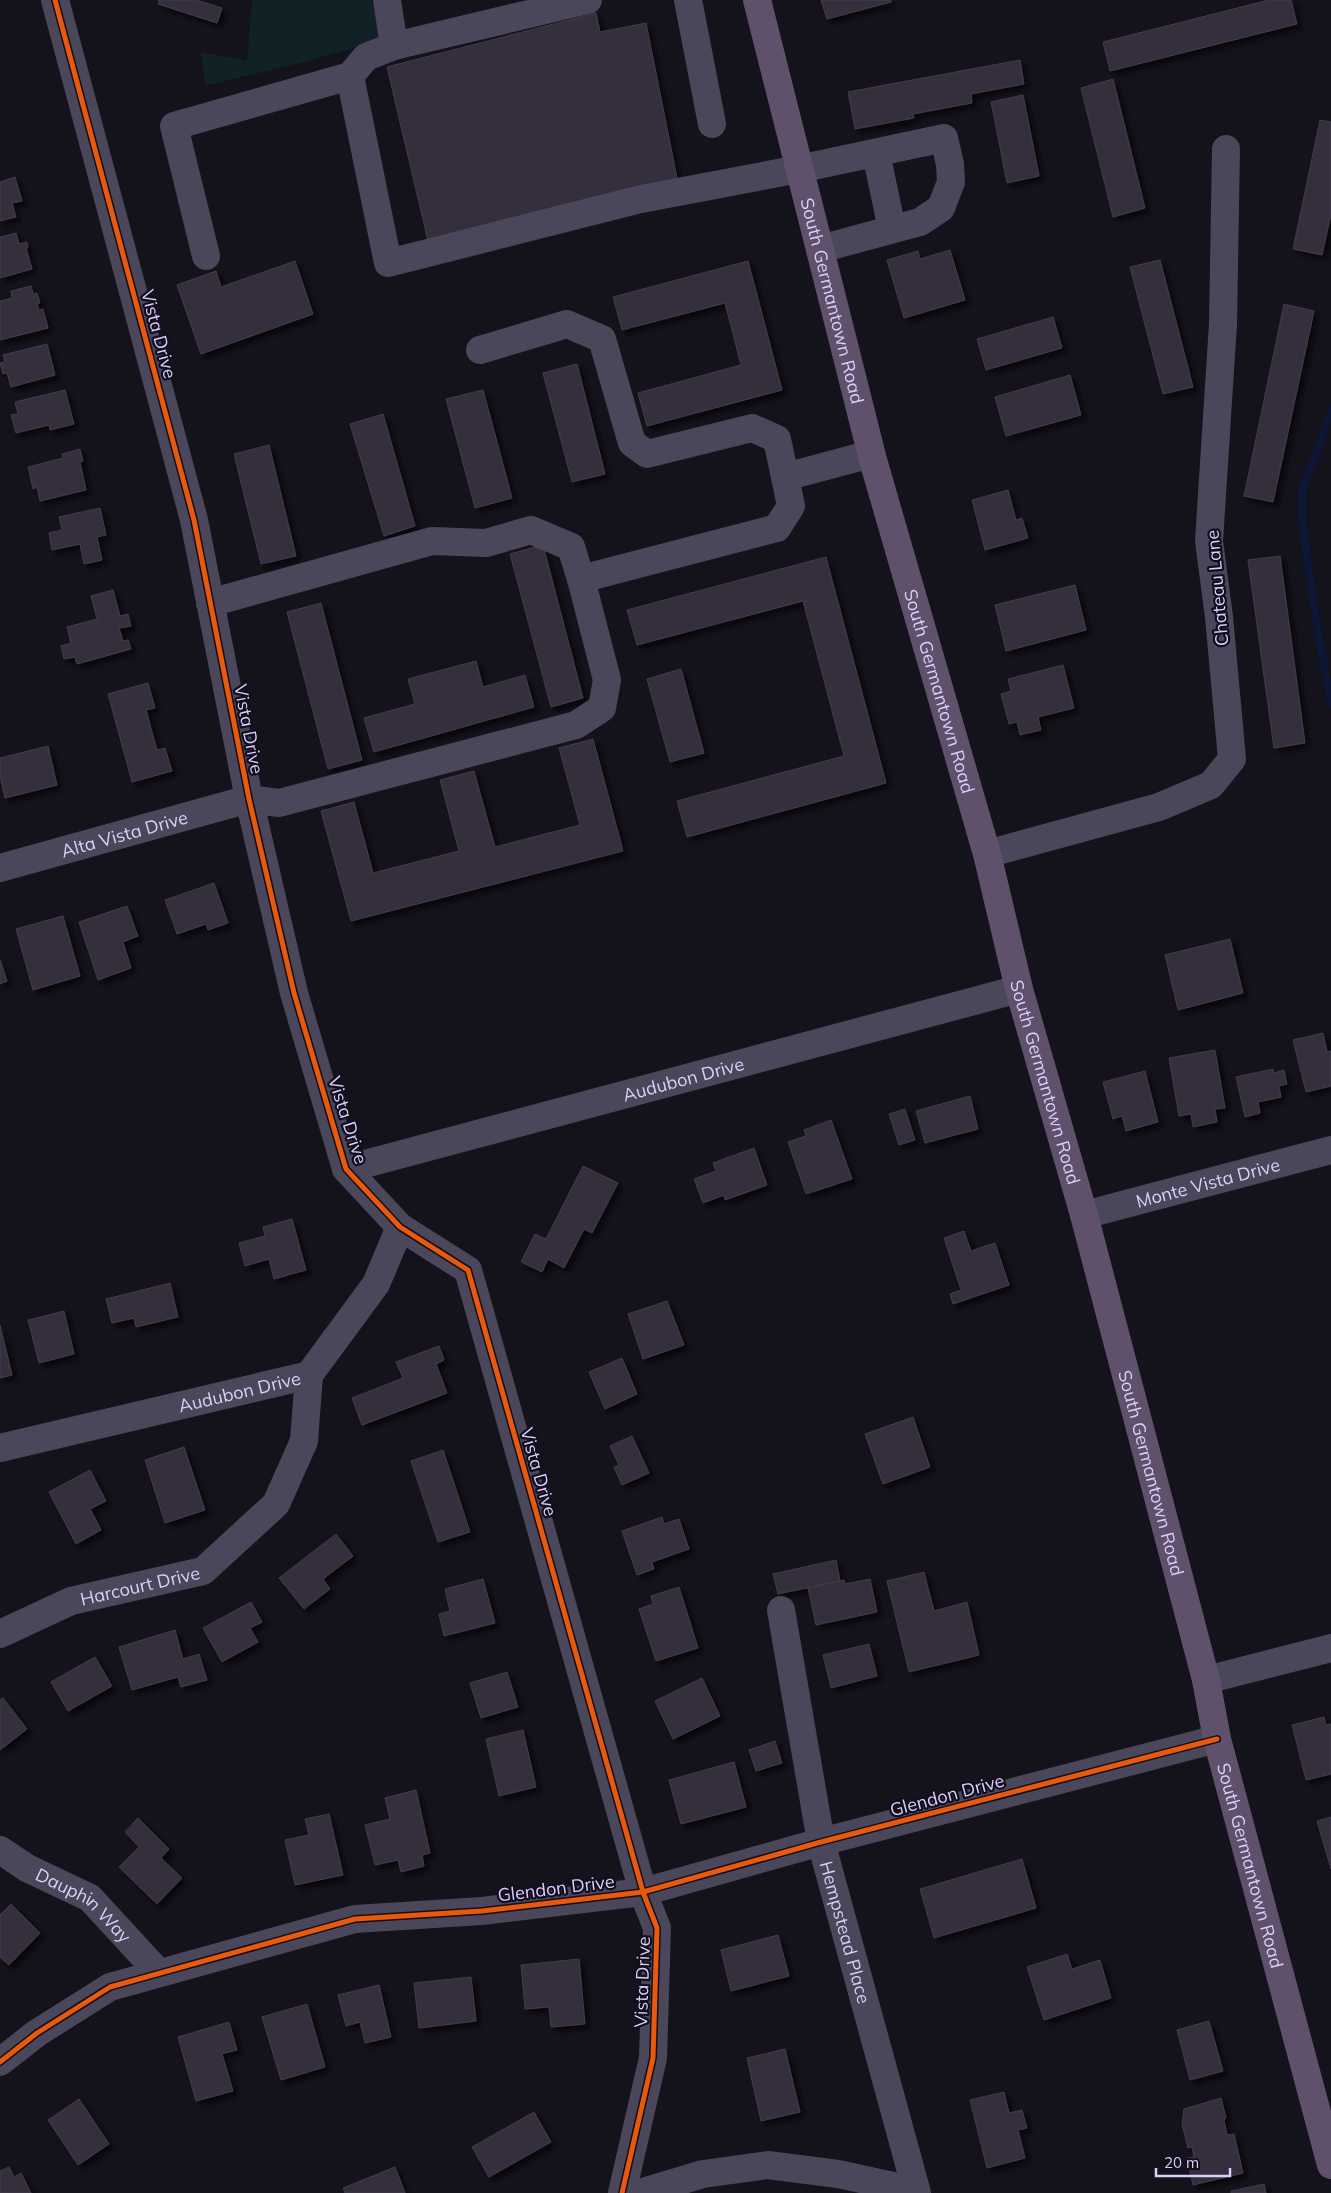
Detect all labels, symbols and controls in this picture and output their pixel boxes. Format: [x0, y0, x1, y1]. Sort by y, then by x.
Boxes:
street label: South Germantown Road [796, 195, 870, 406]
street label: Vista Drive [136, 287, 182, 381]
street label: Chateau Lane [1200, 529, 1234, 647]
street label: South Germantown Road [899, 586, 980, 796]
street label: Vista Drive [229, 682, 269, 776]
street label: Alta Vista Drive [58, 805, 190, 862]
street label: South Germantown Road [1006, 977, 1086, 1187]
street label: Audubon Drive [620, 1052, 746, 1106]
street label: Vista Drive [323, 1073, 373, 1167]
street label: Monte Vista Drive [1133, 1152, 1282, 1212]
street label: Audubon Drive [176, 1366, 303, 1417]
street label: South Germantown Road [1114, 1368, 1190, 1578]
street label: Vista Drive [515, 1425, 563, 1519]
street label: Harcourt Drive [78, 1561, 202, 1610]
street label: South Germantown Road [1212, 1760, 1289, 1971]
street label: Glendon Drive [887, 1769, 1007, 1821]
street label: Hempstead Place [815, 1858, 876, 2006]
street label: Dauphin Way [32, 1862, 137, 1947]
street label: Glendon Drive [496, 1869, 616, 1907]
street label: Vista Drive [629, 1936, 655, 2028]
scale bar [1156, 2146, 1230, 2178]
text: 20 m [1164, 2153, 1199, 2172]

